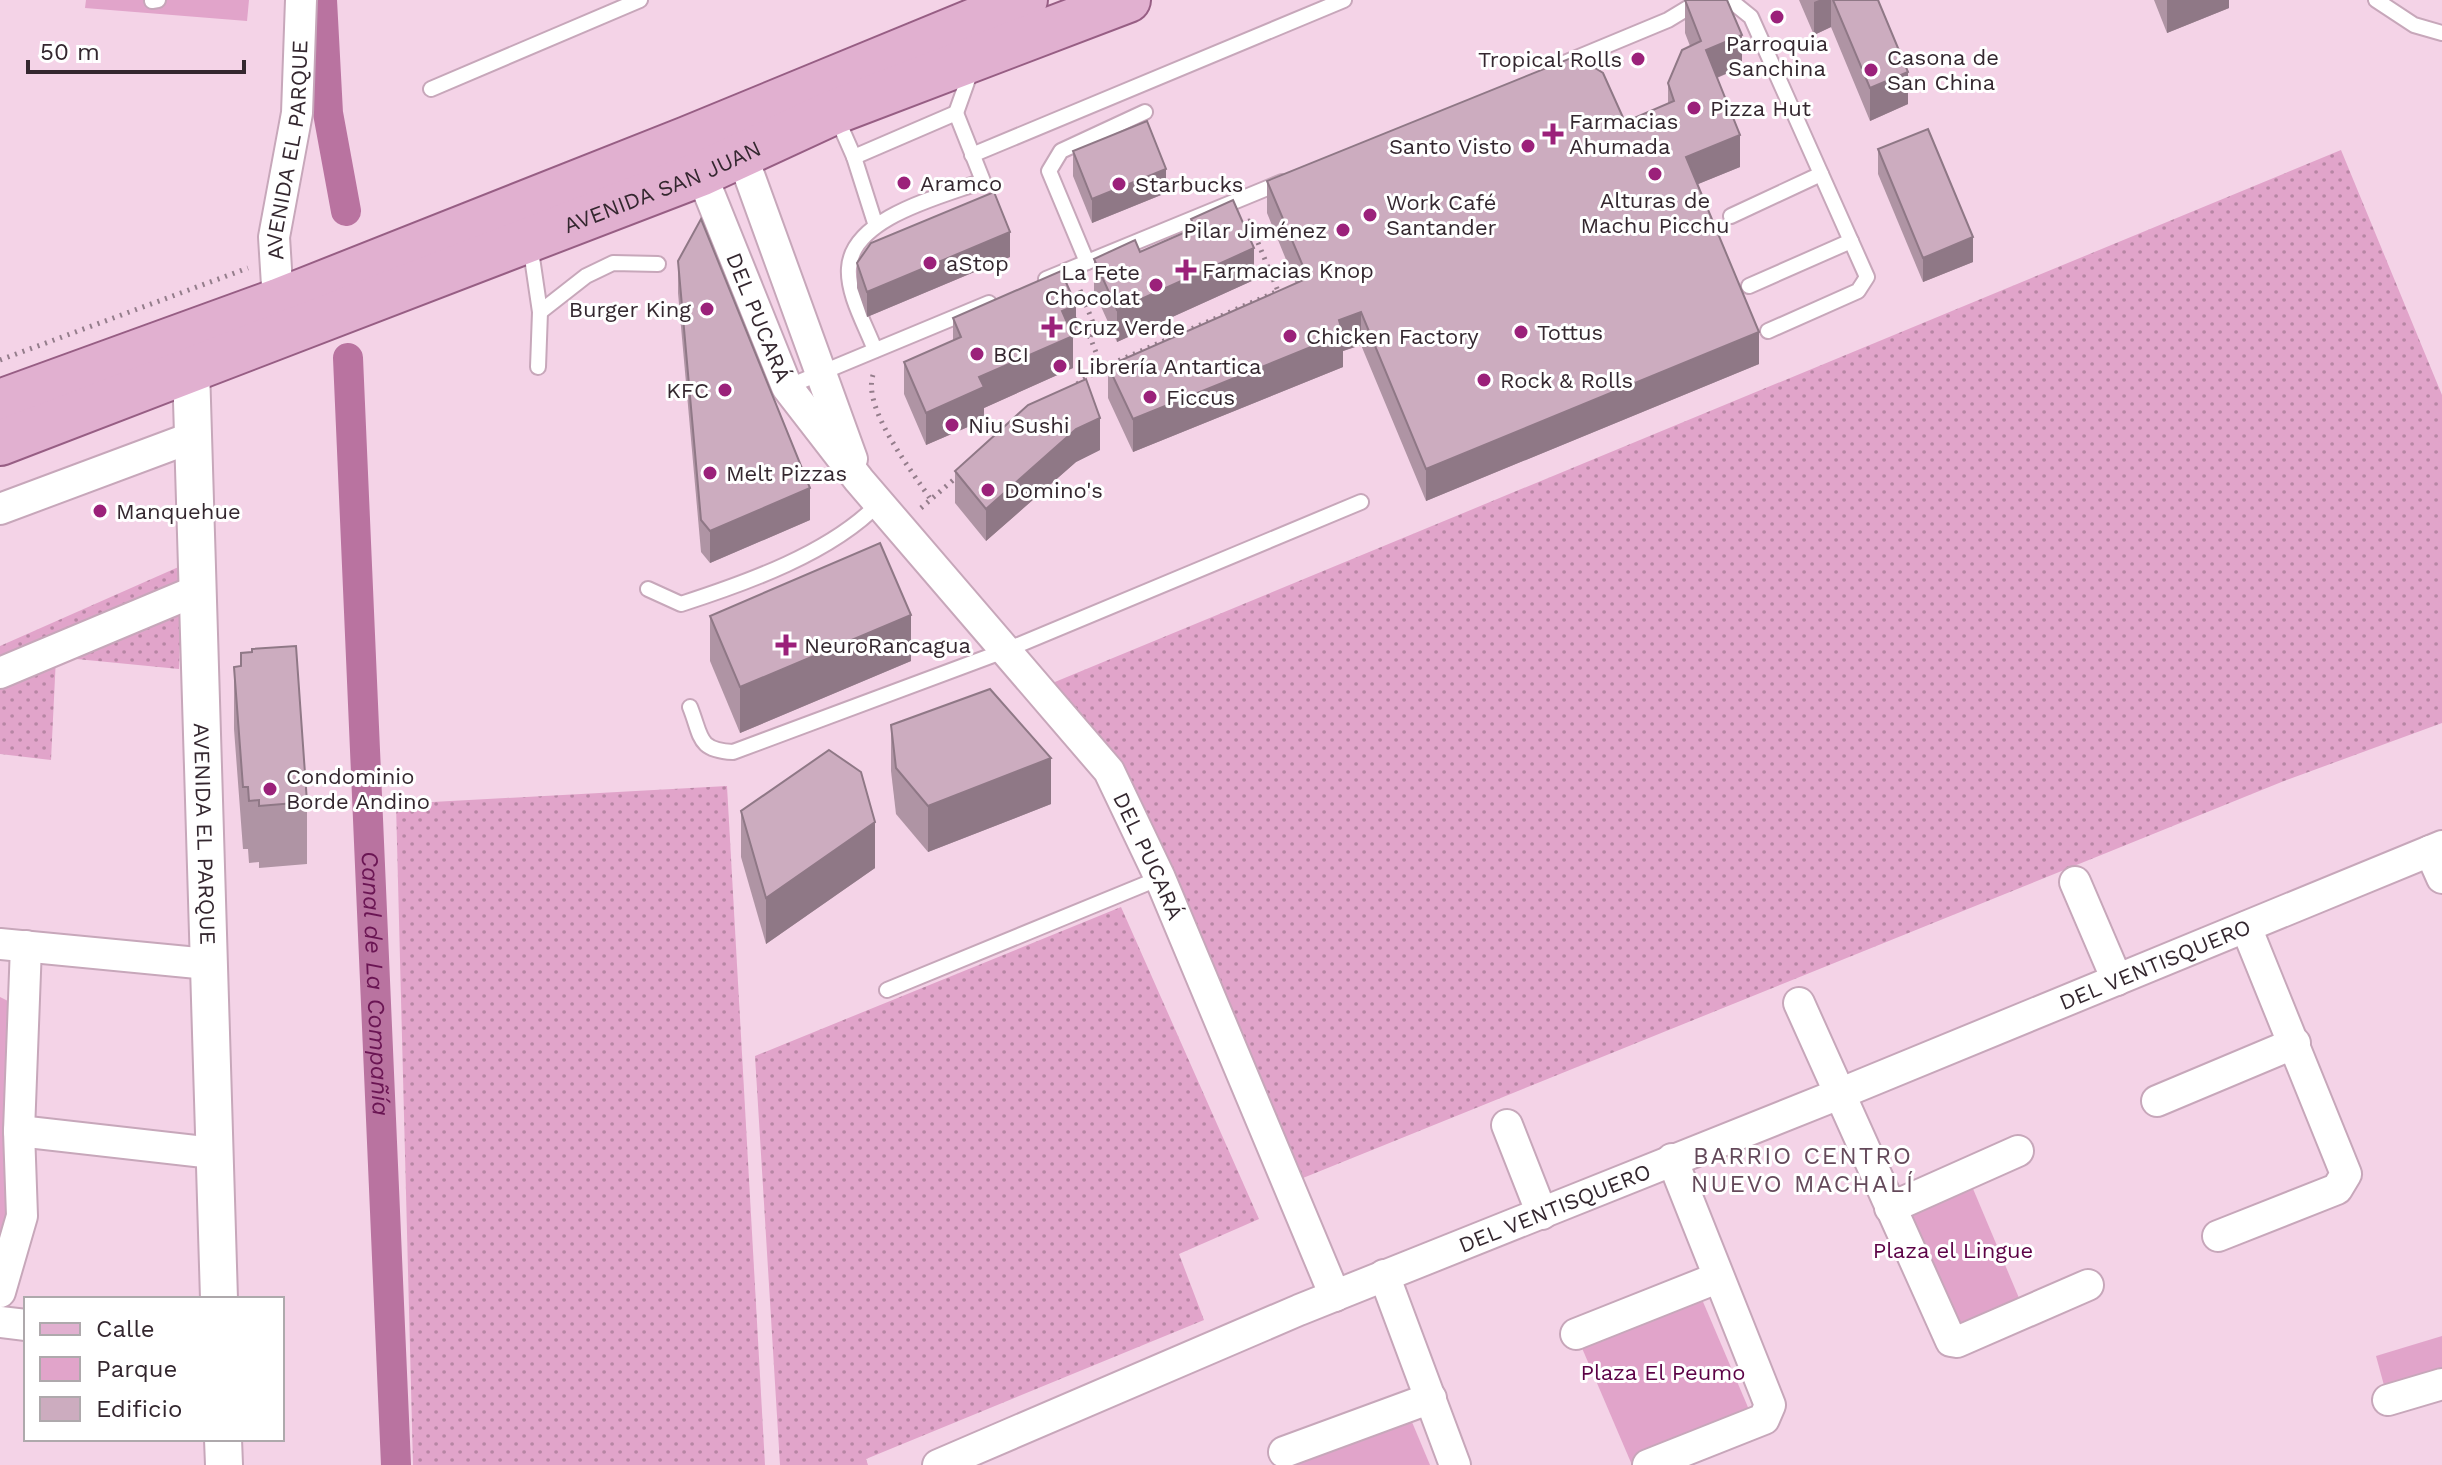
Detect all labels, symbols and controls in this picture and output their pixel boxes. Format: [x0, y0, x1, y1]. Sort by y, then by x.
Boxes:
marker: Parroquia Sanchina [1768, 8, 1786, 26]
scale bar [28, 24, 244, 74]
place label: Parroquia Sanchina [1726, 31, 1828, 81]
text: 50 m [40, 38, 100, 66]
street label: AVENIDA EL PARQUE [261, 40, 312, 261]
place label: Casona de San China [1887, 45, 1999, 95]
place label: Tropical Rolls [1478, 47, 1622, 72]
marker: Tropical Rolls [1629, 50, 1647, 68]
marker: Casona de San China [1862, 61, 1880, 79]
place label: Pizza Hut [1710, 96, 1811, 121]
marker: Pizza Hut [1685, 99, 1703, 117]
place label: Farmacias Ahumada [1569, 109, 1678, 159]
marker: Farmacias Ahumada [1544, 125, 1562, 143]
place label: Santo Visto [1389, 134, 1512, 159]
street label: AVENIDA SAN JUAN [560, 135, 765, 238]
marker: Santo Visto [1519, 137, 1537, 155]
marker: Alturas de Machu Picchu [1646, 165, 1664, 183]
place label: Aramco [920, 171, 1002, 196]
place label: Starbucks [1135, 172, 1243, 197]
marker: Aramco [895, 174, 913, 192]
marker: Starbucks [1110, 175, 1128, 193]
place label: Alturas de Machu Picchu [1580, 188, 1730, 238]
place label: Work Café Santander [1386, 190, 1497, 240]
marker: Work Café Santander [1361, 206, 1379, 224]
place label: Pilar Jiménez [1183, 218, 1327, 243]
marker: Pilar Jiménez [1334, 221, 1352, 239]
street label: DEL PUCARÁ [722, 249, 796, 386]
place label: aStop [946, 251, 1009, 276]
marker: aStop [921, 254, 939, 272]
place label: Farmacias Knop [1202, 258, 1374, 283]
place label: La Fete Chocolat [1045, 260, 1140, 310]
marker: Farmacias Knop [1177, 261, 1195, 279]
marker: La Fete Chocolat [1147, 276, 1165, 294]
place label: Burger King [569, 297, 691, 322]
marker: Burger King [698, 300, 716, 318]
place label: Cruz Verde [1068, 315, 1185, 340]
marker: Cruz Verde [1043, 318, 1061, 336]
place label: Tottus [1537, 320, 1603, 345]
marker: Tottus [1512, 323, 1530, 341]
place label: Chicken Factory [1306, 324, 1479, 349]
marker: Chicken Factory [1281, 327, 1299, 345]
place label: BCI [993, 342, 1029, 367]
marker: BCI [968, 345, 986, 363]
place label: Librería Antartica [1076, 354, 1261, 379]
marker: Librería Antartica [1051, 357, 1069, 375]
place label: Rock & Rolls [1500, 368, 1633, 393]
marker: Rock & Rolls [1475, 371, 1493, 389]
place label: KFC [666, 378, 709, 403]
marker: KFC [716, 381, 734, 399]
place label: Ficcus [1166, 385, 1235, 410]
marker: Ficcus [1141, 388, 1159, 406]
place label: Niu Sushi [968, 413, 1070, 438]
marker: Niu Sushi [943, 416, 961, 434]
place label: Melt Pizzas [726, 461, 847, 486]
marker: Melt Pizzas [701, 464, 719, 482]
place label: Domino's [1004, 478, 1103, 503]
marker: Domino's [979, 481, 997, 499]
place label: Manquehue [116, 499, 241, 524]
marker: Manquehue [91, 502, 109, 520]
place label: NeuroRancagua [804, 633, 971, 658]
marker: NeuroRancagua [775, 634, 797, 656]
street label: AVENIDA EL PARQUE [189, 722, 221, 945]
place label: Condominio Borde Andino [286, 764, 430, 814]
marker: Condominio Borde Andino [261, 780, 279, 798]
street label: DEL PUCARÁ [1108, 788, 1189, 923]
water label: Canal de La Compañía [355, 850, 395, 1117]
street label: DEL VENTISQUERO [2055, 914, 2254, 1015]
district label: BARRIO CENTRO NUEVO MACHALÍ [1691, 1142, 1915, 1198]
street label: DEL VENTISQUERO [1455, 1158, 1654, 1257]
park label: Plaza el Lingue [1873, 1238, 2033, 1263]
legend [24, 1297, 284, 1441]
text: Calle [96, 1315, 155, 1343]
text: Parque [96, 1355, 177, 1383]
park label: Plaza El Peumo [1581, 1360, 1745, 1385]
text: Edificio [96, 1395, 182, 1423]

